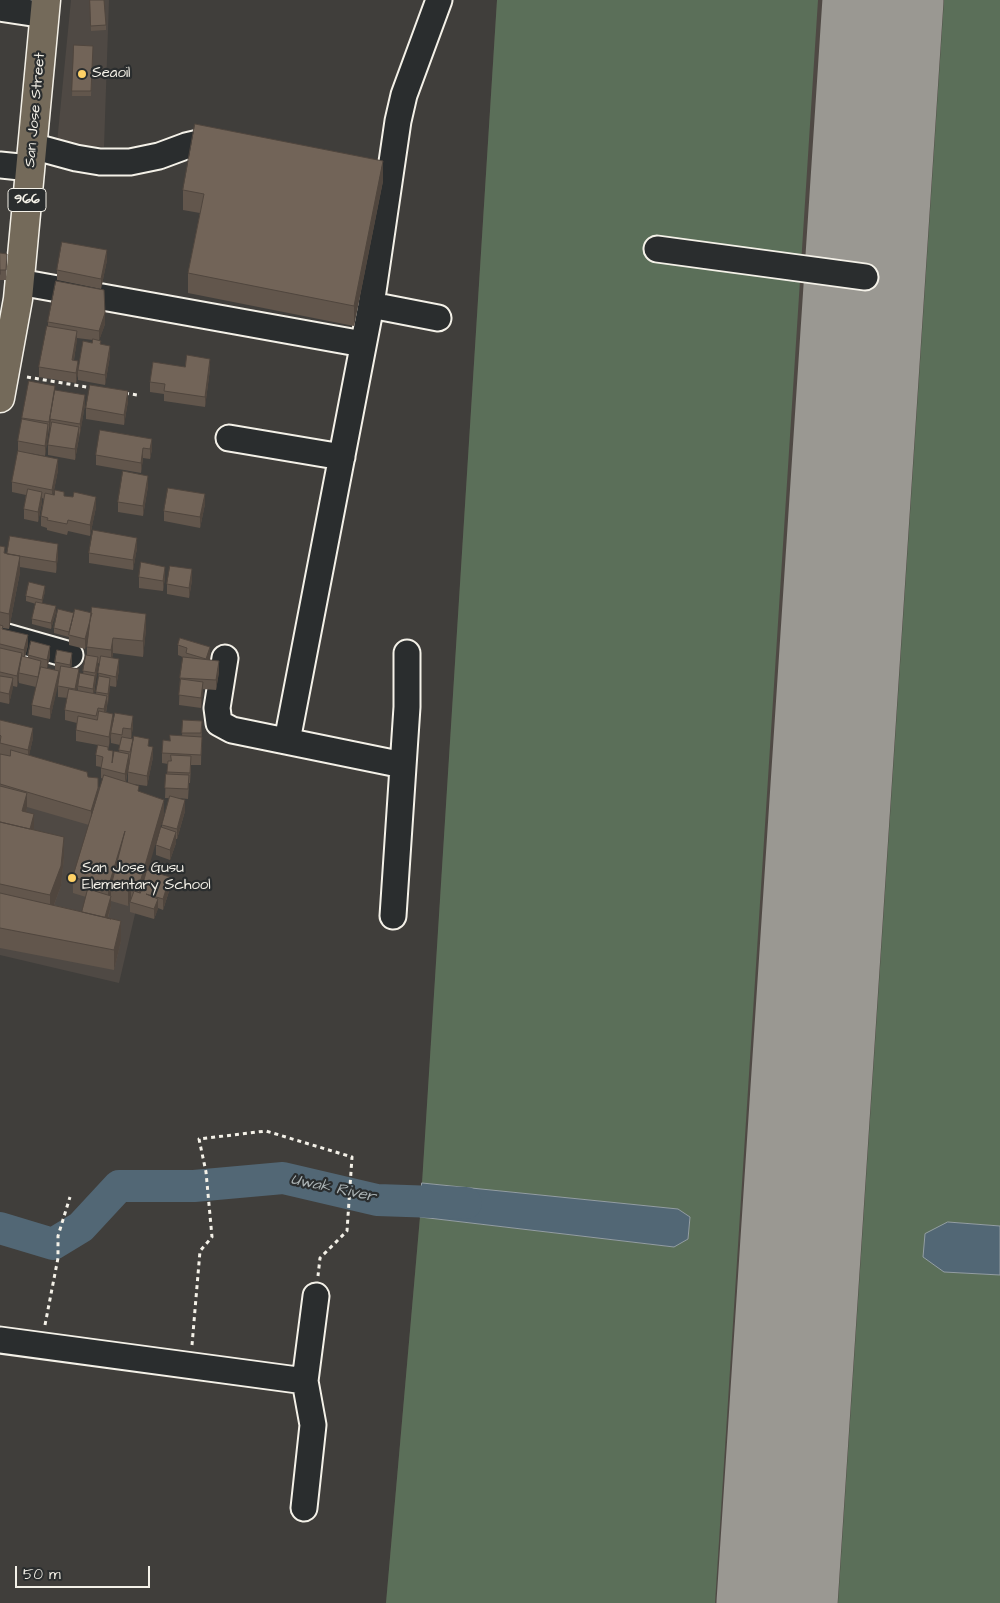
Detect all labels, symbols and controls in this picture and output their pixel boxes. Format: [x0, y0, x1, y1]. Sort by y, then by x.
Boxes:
street label: San Jose Street [22, 52, 50, 168]
place label: Seaoil [92, 65, 130, 83]
marker: Seaoil [76, 68, 88, 80]
road number: 966 [8, 188, 46, 212]
place label: San Jose Gusu Elementary School [82, 860, 211, 895]
marker: San Jose Gusu Elementary School [66, 872, 78, 884]
water label: Uwak River [289, 1171, 377, 1207]
scale bar [18, 1556, 152, 1588]
text: 50 m [23, 1564, 61, 1585]

